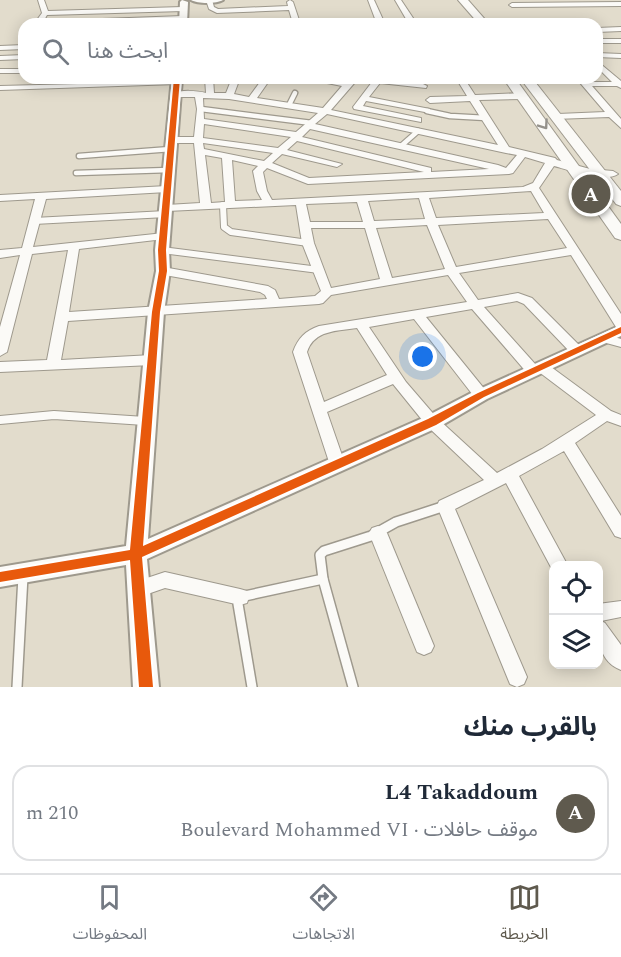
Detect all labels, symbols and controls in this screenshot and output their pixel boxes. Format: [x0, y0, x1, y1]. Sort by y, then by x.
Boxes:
search box [18, 18, 603, 84]
icon: search [39, 35, 72, 68]
text: ابحث هنا [87, 35, 168, 68]
one-way arrow [537, 118, 548, 129]
pin: A [572, 172, 610, 216]
your location [408, 342, 437, 371]
map controls [549, 561, 603, 669]
button: locate [549, 561, 603, 615]
button: layers [549, 615, 603, 669]
text: بالقرب منك [464, 707, 597, 747]
text: L4 Takaddoum [385, 776, 538, 809]
text: 210 m [26, 798, 78, 828]
text: A [568, 798, 583, 828]
text: موقف حافلات · Boulevard Mohammed VI [180, 815, 538, 845]
tab: المحفوظات [73, 881, 147, 951]
tab: الاتجاهات [292, 881, 355, 951]
tab: الخريطة [500, 881, 548, 951]

